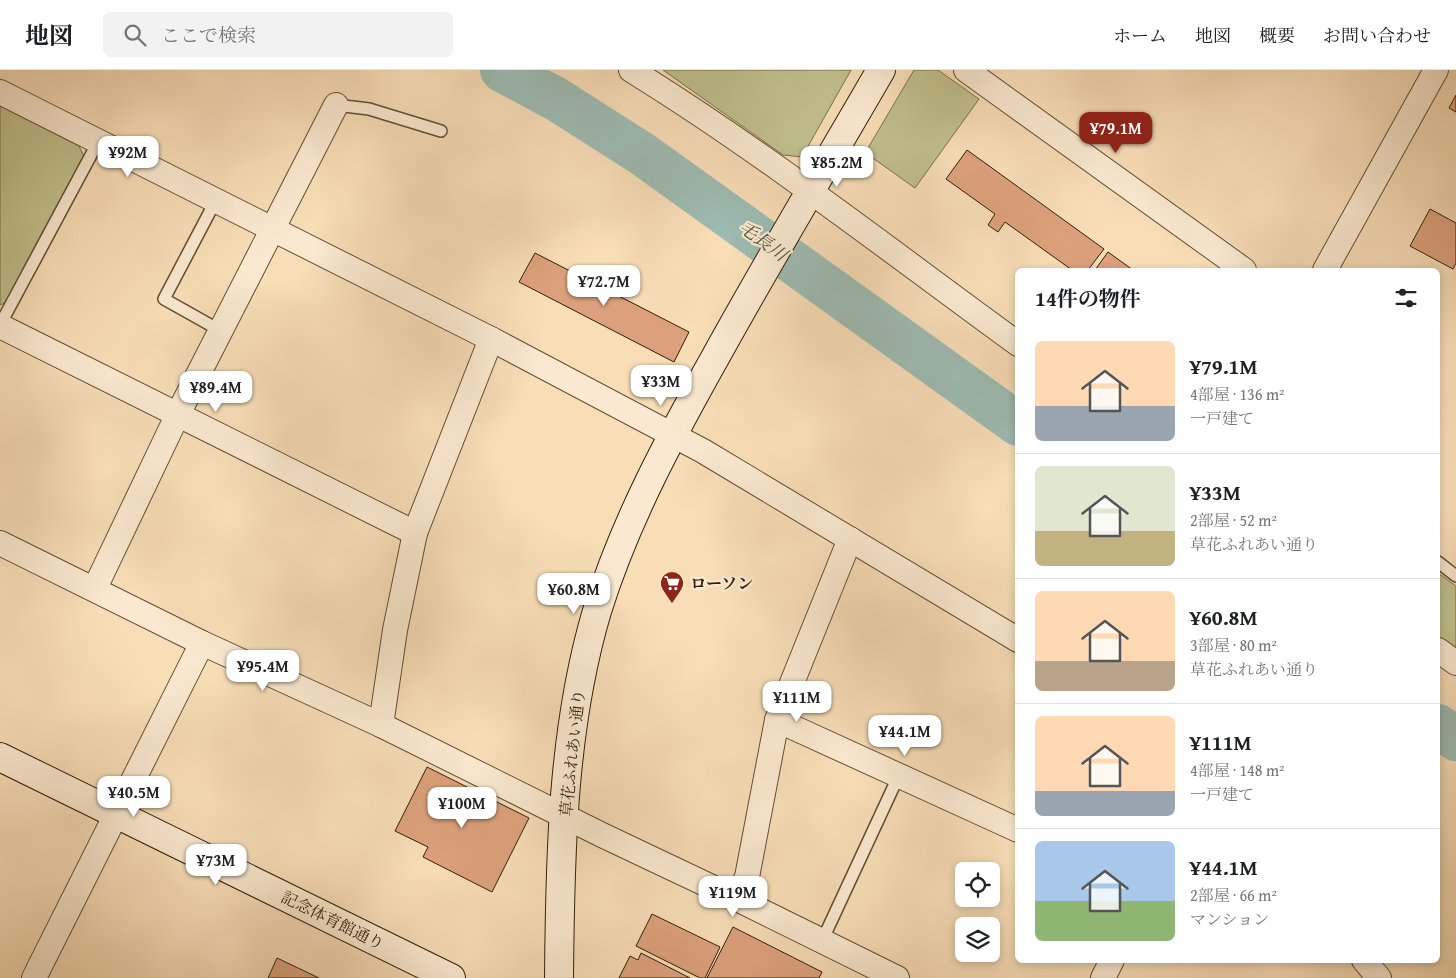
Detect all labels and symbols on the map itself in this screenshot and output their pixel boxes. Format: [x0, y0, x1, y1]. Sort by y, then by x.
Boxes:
pin: ¥79.1M [1075, 112, 1157, 154]
pin: ¥92M [98, 136, 158, 178]
pin: ¥85.2M [796, 146, 878, 188]
water label: 毛長川 [734, 214, 795, 269]
pin: ¥72.7M [563, 264, 645, 307]
pin: ¥33M [631, 364, 691, 407]
pin: ¥89.4M [175, 370, 257, 413]
supermarket icon: ローソン [659, 570, 685, 604]
place label: ローソン [690, 571, 753, 595]
pin: ¥60.8M [533, 572, 615, 615]
pin: ¥95.4M [222, 650, 304, 692]
pin: ¥111M [762, 680, 832, 723]
street label: 草花ふれあい通り [553, 688, 591, 818]
pin: ¥44.1M [864, 714, 946, 757]
pin: ¥40.5M [93, 776, 175, 818]
pin: ¥100M [427, 786, 497, 829]
pin: ¥73M [186, 844, 246, 886]
pin: ¥119M [698, 876, 768, 918]
street label: 記念体育館通り [277, 885, 389, 955]

